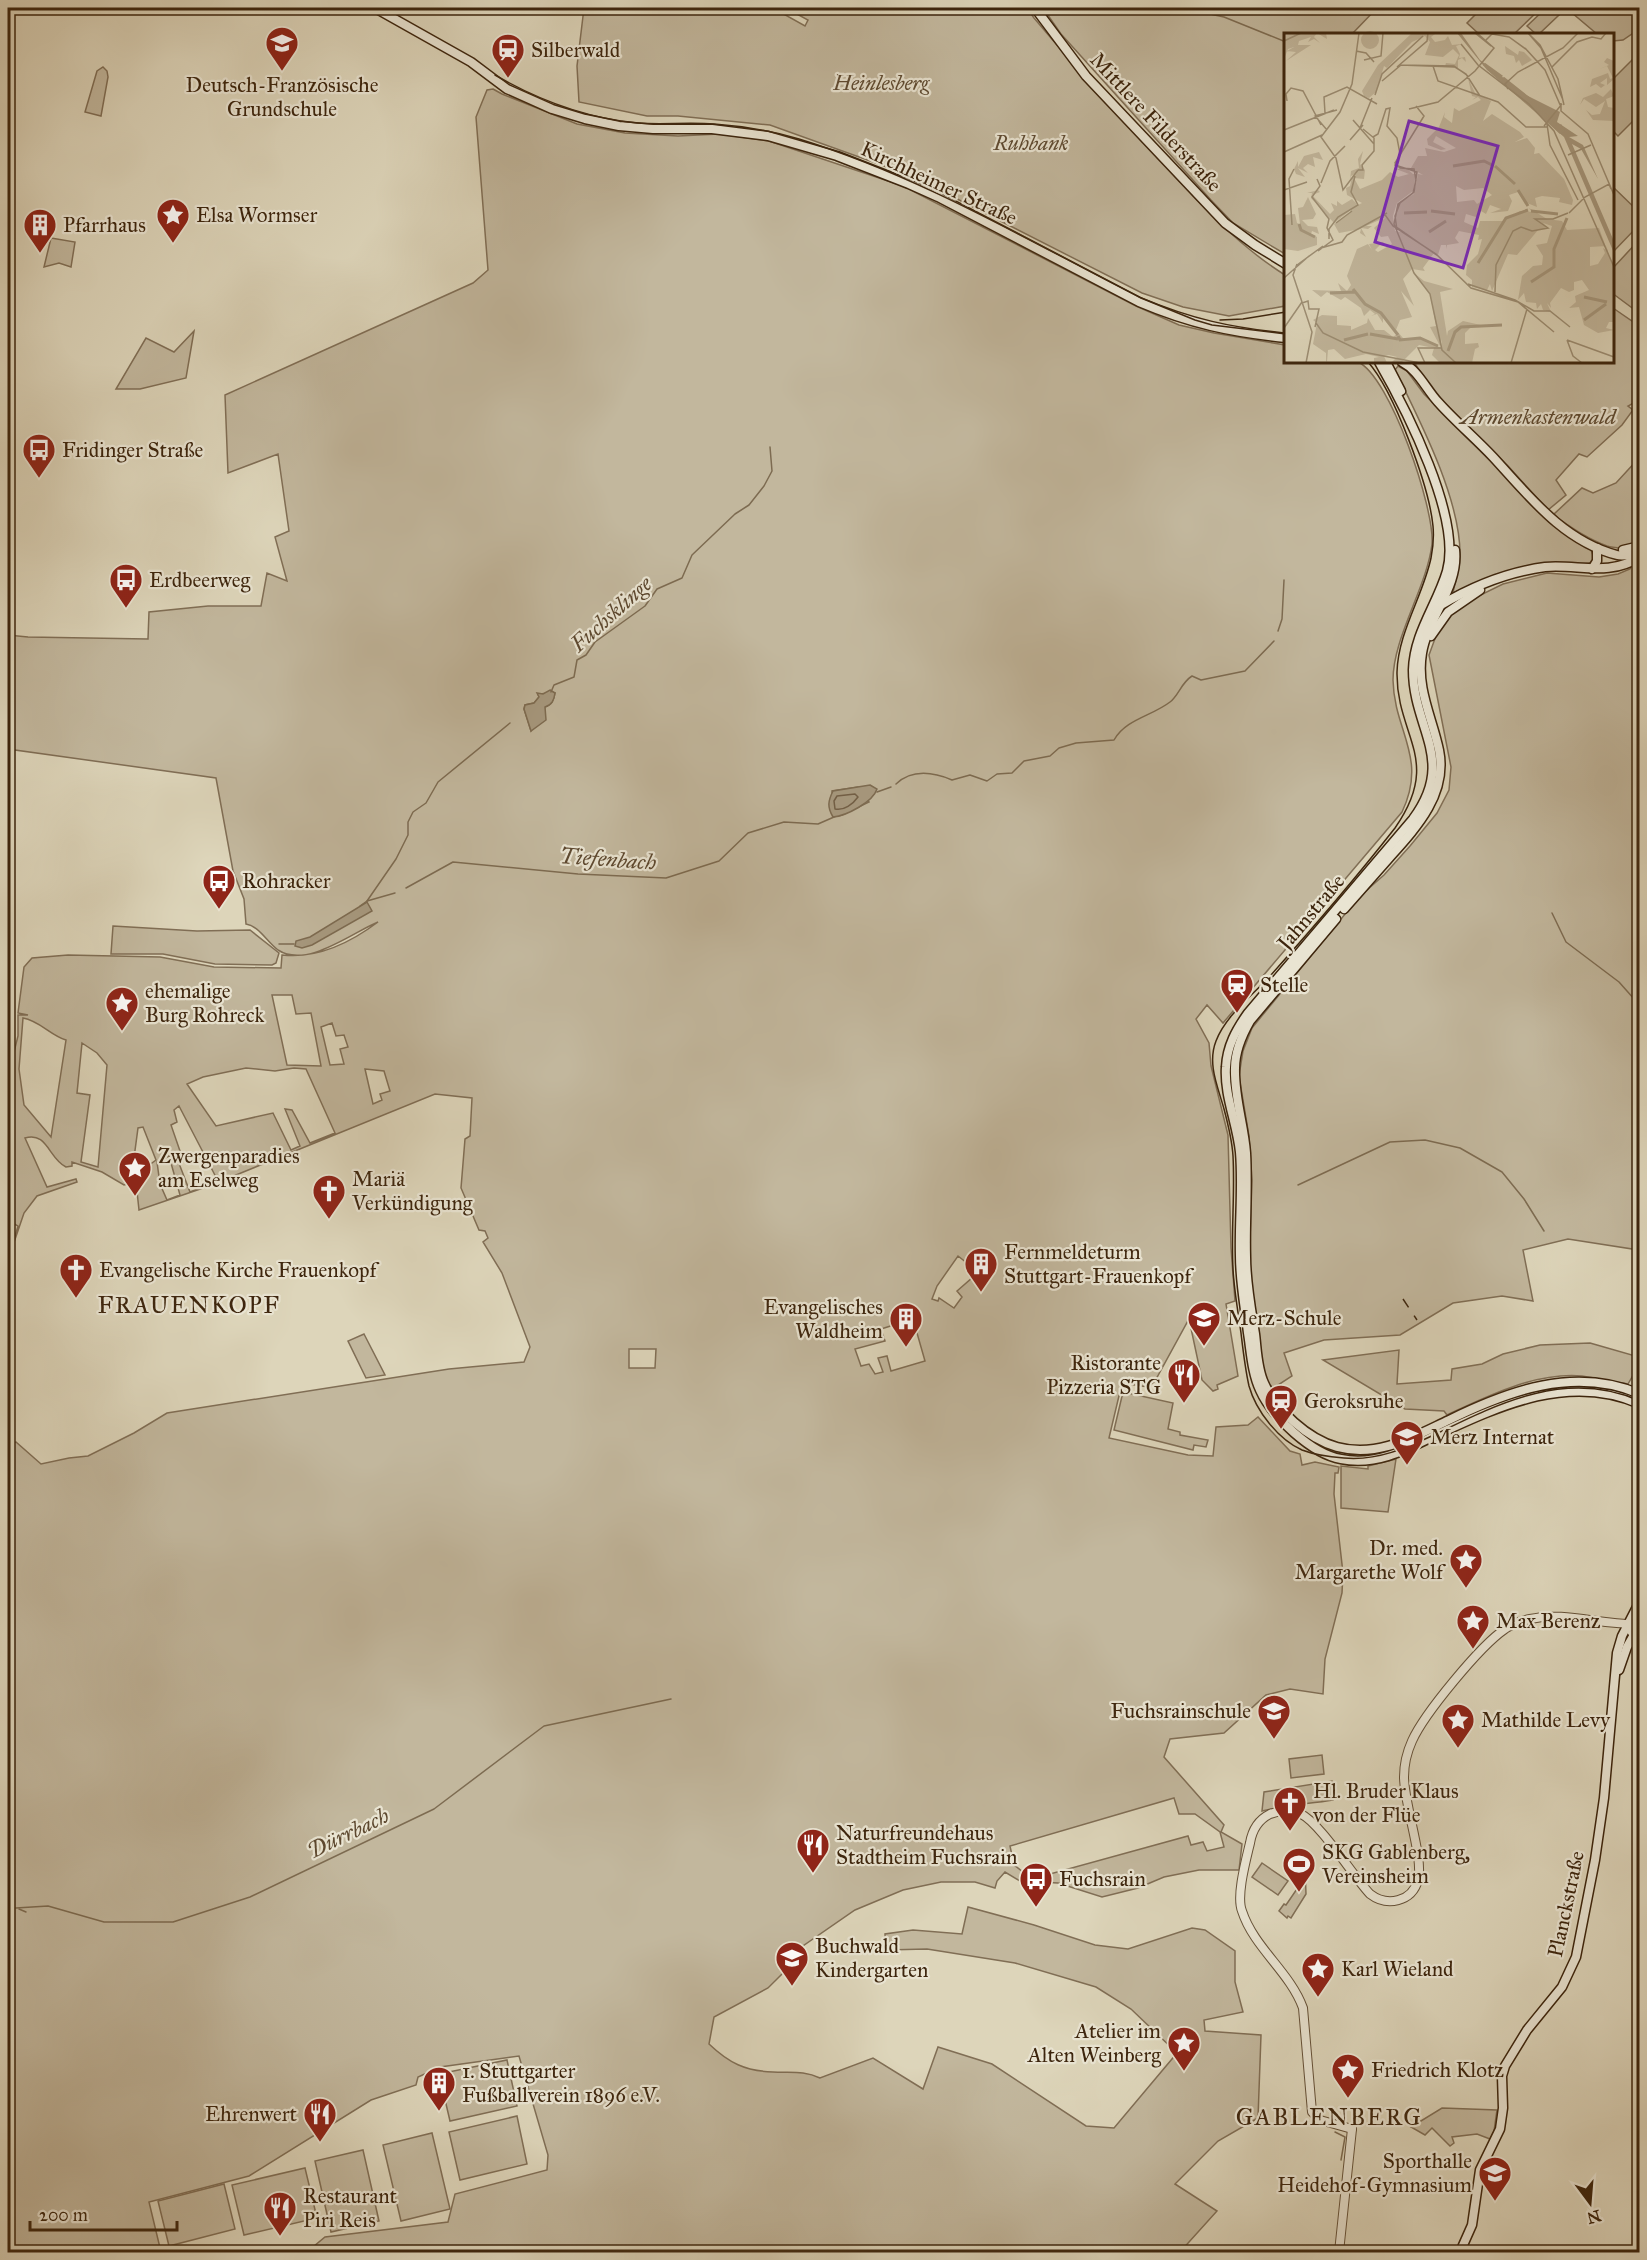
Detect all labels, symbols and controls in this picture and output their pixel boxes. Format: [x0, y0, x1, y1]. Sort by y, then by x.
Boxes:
school or university icon: Deutsch-Französische Grundschule [264, 25, 300, 72]
station icon: Silberwald [490, 32, 526, 79]
inset map [1284, 33, 1614, 363]
place label: Silberwald [531, 37, 621, 63]
street label: Mittlere Filderstraße [1085, 47, 1227, 197]
park label: Heinlesberg [832, 70, 930, 96]
place label: Deutsch-Französische Grundschule [186, 72, 379, 122]
park label: Ruhbank [993, 130, 1069, 156]
street label: Kirchheimer Straße [857, 135, 1022, 231]
place icon: Elsa Wormser [155, 197, 191, 244]
place label: Elsa Wormser [196, 202, 317, 228]
building icon: Pfarrhaus [22, 207, 58, 254]
place label: Pfarrhaus [63, 212, 146, 238]
park label: Armenkastenwald [1458, 404, 1618, 430]
bus stop icon: Fridinger Straße [21, 432, 57, 479]
place label: Fridinger Straße [62, 437, 204, 463]
bus stop icon: Erdbeerweg [108, 562, 144, 609]
place label: Erdbeerweg [149, 567, 250, 593]
water label: Fuchsklinge [564, 570, 658, 658]
water label: Tiefenbach [559, 842, 657, 876]
bus stop icon: Rohracker [201, 863, 237, 910]
place label: Rohracker [242, 868, 331, 894]
street label: Jahnstraße [1270, 868, 1350, 957]
station icon: Stelle [1219, 967, 1255, 1014]
place label: Stelle [1260, 972, 1309, 998]
place label: ehemalige Burg Rohreck [145, 978, 265, 1028]
place icon: ehemalige Burg Rohreck [104, 985, 140, 1032]
place label: Zwergenparadies am Eselweg [158, 1143, 300, 1193]
place icon: Zwergenparadies am Eselweg [117, 1150, 153, 1197]
place label: Mariä Verkündigung [351, 1166, 473, 1216]
church icon: Mariä Verkündigung [311, 1173, 347, 1220]
place label: Fernmeldeturm Stuttgart-Frauenkopf [1004, 1239, 1194, 1289]
building icon: Fernmeldeturm Stuttgart-Frauenkopf [963, 1246, 999, 1293]
church icon: Evangelische Kirche Frauenkopf [58, 1252, 94, 1299]
place label: Evangelische Kirche Frauenkopf [99, 1257, 379, 1283]
district label: FRAUENKOPF [98, 1290, 280, 1320]
place label: Evangelisches Waldheim [764, 1294, 883, 1344]
school or university icon: Merz-Schule [1186, 1300, 1222, 1347]
building icon: Evangelisches Waldheim [888, 1301, 924, 1348]
place label: Merz-Schule [1227, 1305, 1342, 1331]
place label: Ristorante Pizzeria STG [1046, 1350, 1161, 1400]
restaurant icon: Ristorante Pizzeria STG [1166, 1357, 1202, 1404]
station icon: Geroksruhe [1263, 1383, 1299, 1430]
place label: Geroksruhe [1304, 1388, 1404, 1414]
school or university icon: Merz Internat [1389, 1419, 1425, 1466]
place label: Merz Internat [1430, 1424, 1555, 1450]
place label: Dr. med. Margarethe Wolf [1295, 1535, 1446, 1585]
place icon: Dr. med. Margarethe Wolf [1448, 1542, 1484, 1589]
place icon: Max Berenz [1455, 1603, 1491, 1650]
place label: Max Berenz [1496, 1608, 1601, 1634]
school or university icon: Fuchsrainschule [1256, 1693, 1292, 1740]
place label: Fuchsrainschule [1111, 1698, 1251, 1724]
place icon: Mathilde Levy [1440, 1702, 1476, 1749]
place label: Mathilde Levy [1481, 1707, 1611, 1733]
place label: Hl. Bruder Klaus von der Flüe [1312, 1778, 1459, 1828]
church icon: Hl. Bruder Klaus von der Flüe [1272, 1785, 1308, 1832]
water label: Dürrbach [303, 1802, 393, 1864]
place label: Naturfreundehaus Stadtheim Fuchsrain [836, 1820, 1017, 1870]
restaurant icon: Naturfreundehaus Stadtheim Fuchsrain [795, 1827, 831, 1874]
place label: SKG Gablenberg, Vereinsheim [1321, 1839, 1470, 1889]
sports icon: SKG Gablenberg, Vereinsheim [1281, 1846, 1317, 1893]
street label: Planckstraße [1542, 1848, 1590, 1960]
bus stop icon: Fuchsrain [1018, 1861, 1054, 1908]
place label: Fuchsrain [1059, 1866, 1146, 1892]
place label: Buchwald Kindergarten [815, 1933, 928, 1983]
school or university icon: Buchwald Kindergarten [774, 1940, 810, 1987]
place icon: Karl Wieland [1300, 1951, 1336, 1998]
place label: Karl Wieland [1341, 1956, 1454, 1982]
place label: Atelier im Alten Weinberg [1027, 2018, 1161, 2068]
place icon: Atelier im Alten Weinberg [1166, 2025, 1202, 2072]
place icon: Friedrich Klotz [1330, 2052, 1366, 2099]
place label: Friedrich Klotz [1371, 2057, 1504, 2083]
place label: 1. Stuttgarter Fußballverein 1896 e.V. [462, 2058, 660, 2108]
building icon: 1. Stuttgarter Fußballverein 1896 e.V. [421, 2065, 457, 2112]
restaurant icon: Ehrenwert [302, 2096, 338, 2143]
place label: Ehrenwert [205, 2101, 298, 2127]
district label: GABLENBERG [1236, 2102, 1422, 2132]
place label: Sporthalle Heidehof-Gymnasium [1277, 2148, 1472, 2198]
school or university icon: Sporthalle Heidehof-Gymnasium [1477, 2155, 1513, 2202]
north arrow [1560, 2173, 1620, 2233]
place label: Restaurant Piri Reis [303, 2183, 398, 2233]
restaurant icon: Restaurant Piri Reis [262, 2190, 298, 2237]
scale bar [30, 2194, 177, 2232]
text: 200 m [39, 2204, 88, 2226]
text: N [1584, 2206, 1603, 2228]

